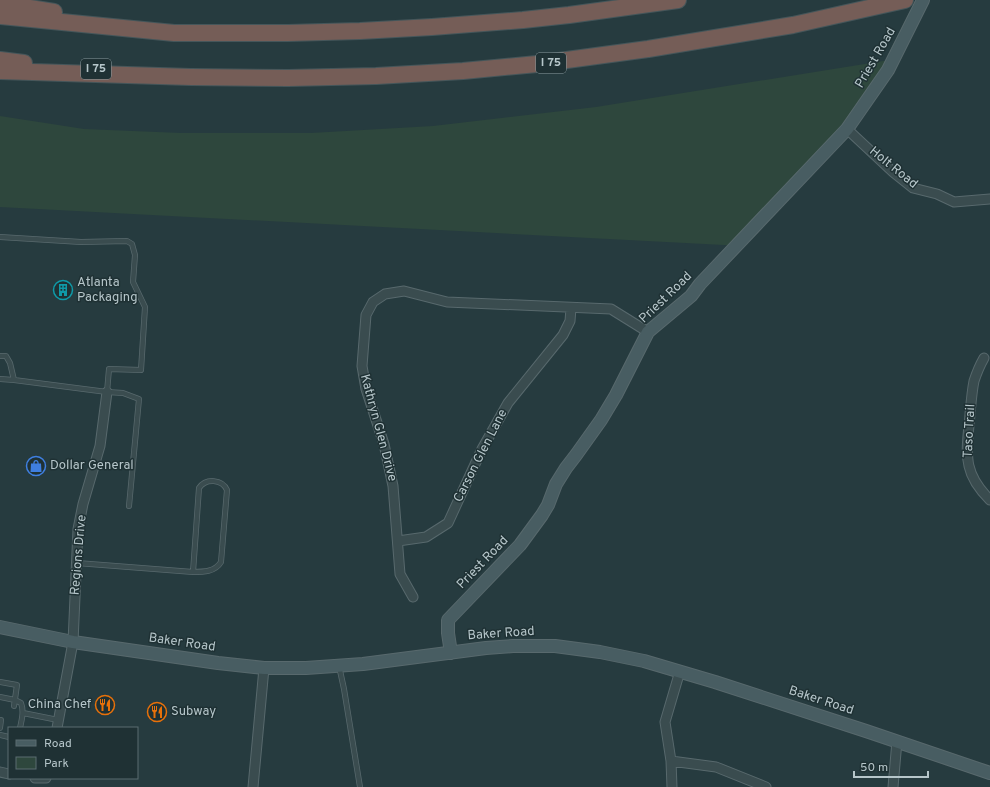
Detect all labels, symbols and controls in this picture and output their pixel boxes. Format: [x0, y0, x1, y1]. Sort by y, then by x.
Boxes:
street label: Priest Road [852, 25, 900, 91]
road number: I 75 [536, 53, 566, 73]
road number: I 75 [81, 59, 111, 79]
street label: Holt Road [865, 144, 921, 192]
street label: Priest Road [636, 269, 696, 327]
place label: Atlanta Packaging [77, 275, 138, 306]
building icon: Atlanta Packaging [52, 279, 74, 301]
street label: Kathryn Glen Drive [356, 373, 400, 483]
street label: Taso Trail [961, 404, 979, 458]
street label: Carson Glen Lane [451, 407, 511, 505]
shop icon: Dollar General [25, 455, 47, 477]
place label: Dollar General [50, 458, 134, 474]
street label: Regions Drive [68, 514, 90, 596]
street label: Priest Road [454, 533, 512, 593]
street label: Baker Road [467, 624, 535, 644]
street label: Baker Road [148, 630, 216, 656]
street label: Baker Road [787, 683, 855, 719]
restaurant icon: China Chef [94, 694, 116, 716]
place label: China Chef [28, 697, 92, 713]
restaurant icon: Subway [146, 701, 168, 723]
place label: Subway [171, 704, 216, 720]
legend [8, 727, 138, 779]
text: Road [44, 736, 72, 752]
scale bar [854, 753, 928, 779]
text: Park [44, 756, 69, 772]
text: 50 m [860, 760, 888, 776]

